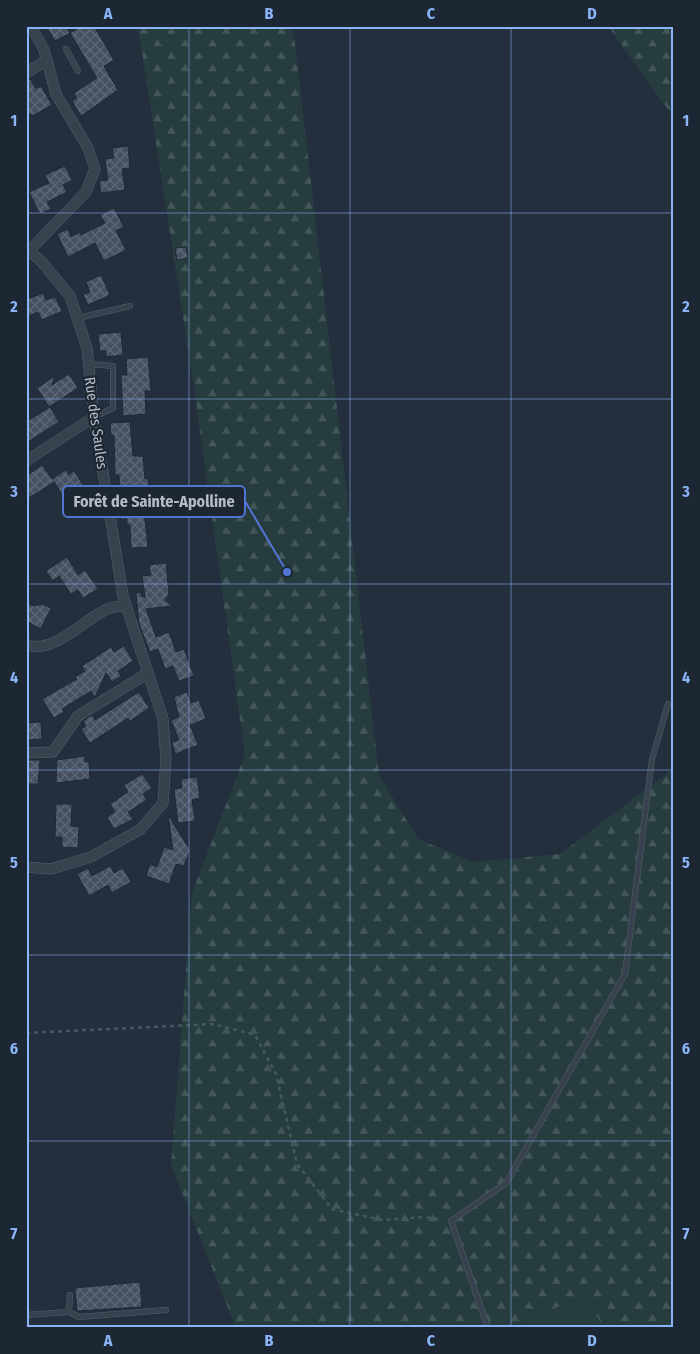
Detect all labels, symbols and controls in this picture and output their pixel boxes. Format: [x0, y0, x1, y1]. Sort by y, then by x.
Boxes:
text: A [103, 4, 113, 23]
text: B [265, 4, 274, 23]
text: C [427, 4, 436, 23]
text: D [587, 4, 597, 23]
text: 1 [11, 111, 17, 130]
text: 1 [683, 111, 689, 130]
text: 2 [9, 297, 18, 316]
text: 2 [681, 297, 690, 316]
street label: Rue des Saules [81, 376, 111, 470]
text: 3 [9, 482, 18, 501]
text: 3 [681, 482, 690, 501]
callout: Forêt de Sainte-Apolline [63, 486, 245, 517]
text: Forêt de Sainte-Apolline [73, 492, 235, 511]
text: 4 [10, 668, 18, 687]
text: 4 [682, 668, 690, 687]
text: 5 [10, 853, 18, 872]
text: 5 [682, 853, 690, 872]
text: 6 [10, 1039, 18, 1058]
text: 6 [682, 1039, 690, 1058]
text: 7 [11, 1224, 18, 1243]
text: 7 [683, 1224, 690, 1243]
text: A [103, 1331, 113, 1350]
text: B [265, 1331, 274, 1350]
text: C [427, 1331, 436, 1350]
text: D [587, 1331, 597, 1350]

